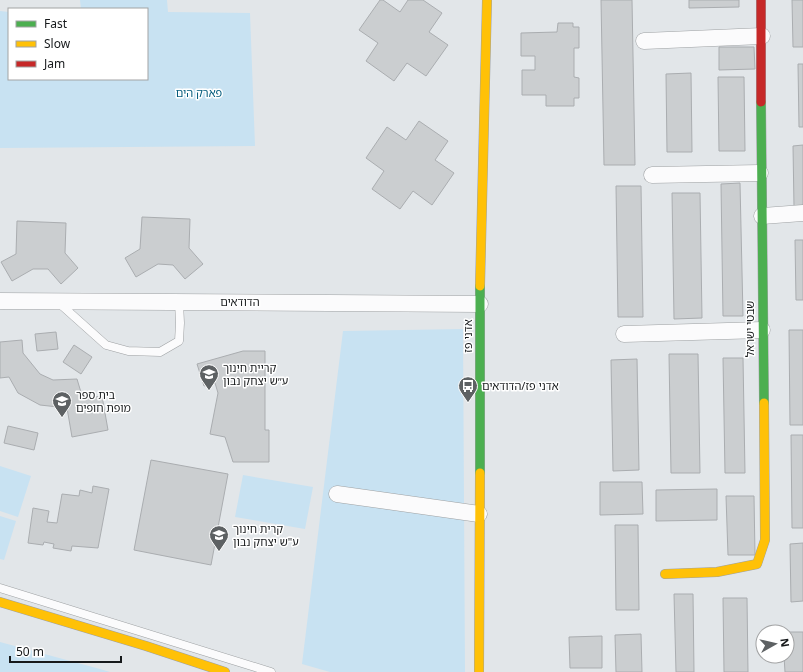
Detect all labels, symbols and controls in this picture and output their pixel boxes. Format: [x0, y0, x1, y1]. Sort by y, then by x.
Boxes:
legend [8, 8, 148, 80]
text: Fast [44, 15, 68, 32]
text: Slow [44, 35, 71, 52]
text: Jam [43, 55, 65, 72]
park label: פארק הים [176, 85, 223, 100]
street label: הדודאים [220, 294, 260, 309]
street label: שבטי ישראל [742, 301, 757, 357]
street label: אדני פז [460, 319, 475, 353]
place label: קריית חינוך ע״ש יצחק נבון [223, 360, 288, 388]
school or university icon: קריית חינוך ע״ש יצחק נבון [198, 363, 220, 391]
bus stop icon: אדני פז/הדודאים [457, 375, 479, 403]
place label: אדני פז/הדודאים [482, 378, 559, 393]
place label: בית ספר מופת חופים [76, 387, 131, 415]
school or university icon: בית ספר מופת חופים [51, 390, 73, 418]
place label: קרית חינוך ע"ש יצחק נבון [233, 521, 299, 549]
school or university icon: קרית חינוך ע"ש יצחק נבון [208, 524, 230, 552]
north arrow [755, 624, 795, 664]
text: N [777, 637, 793, 648]
scale bar [10, 638, 121, 664]
text: 50 m [16, 643, 44, 660]

